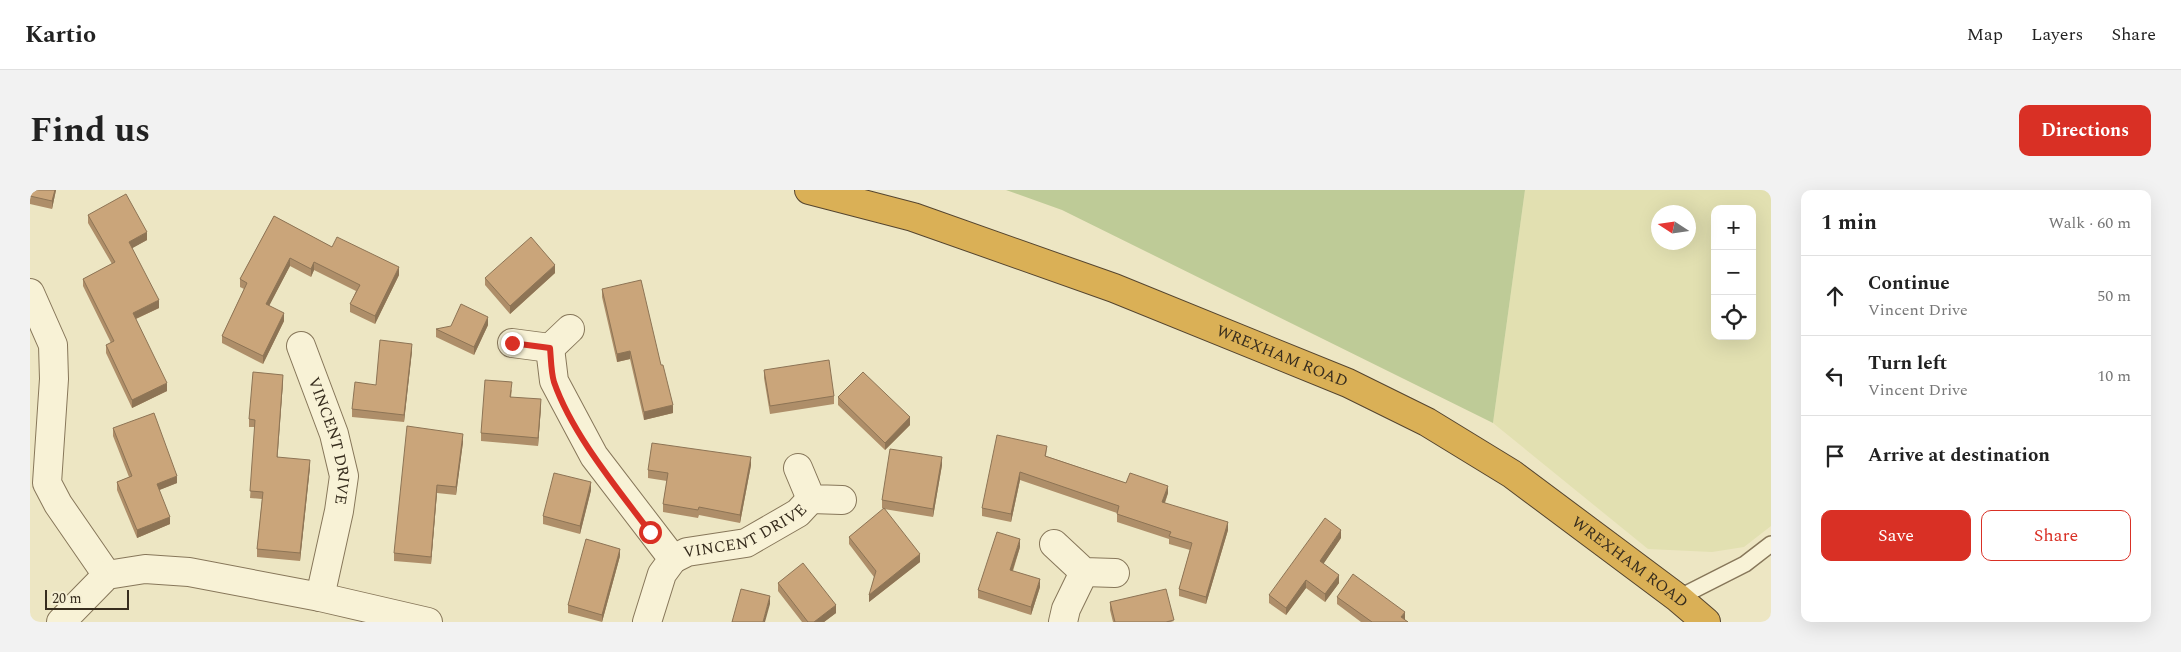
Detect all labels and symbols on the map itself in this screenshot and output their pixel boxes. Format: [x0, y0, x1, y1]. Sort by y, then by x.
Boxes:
north arrow [1651, 205, 1696, 250]
street label: WREXHAM ROAD [1213, 319, 1352, 394]
route end [501, 332, 524, 355]
street label: VINCENT DRIVE [302, 374, 356, 506]
street label: VINCENT DRIVE [682, 498, 813, 564]
street label: WREXHAM ROAD [1566, 510, 1693, 614]
route start [639, 521, 662, 544]
scale bar [45, 587, 129, 610]

